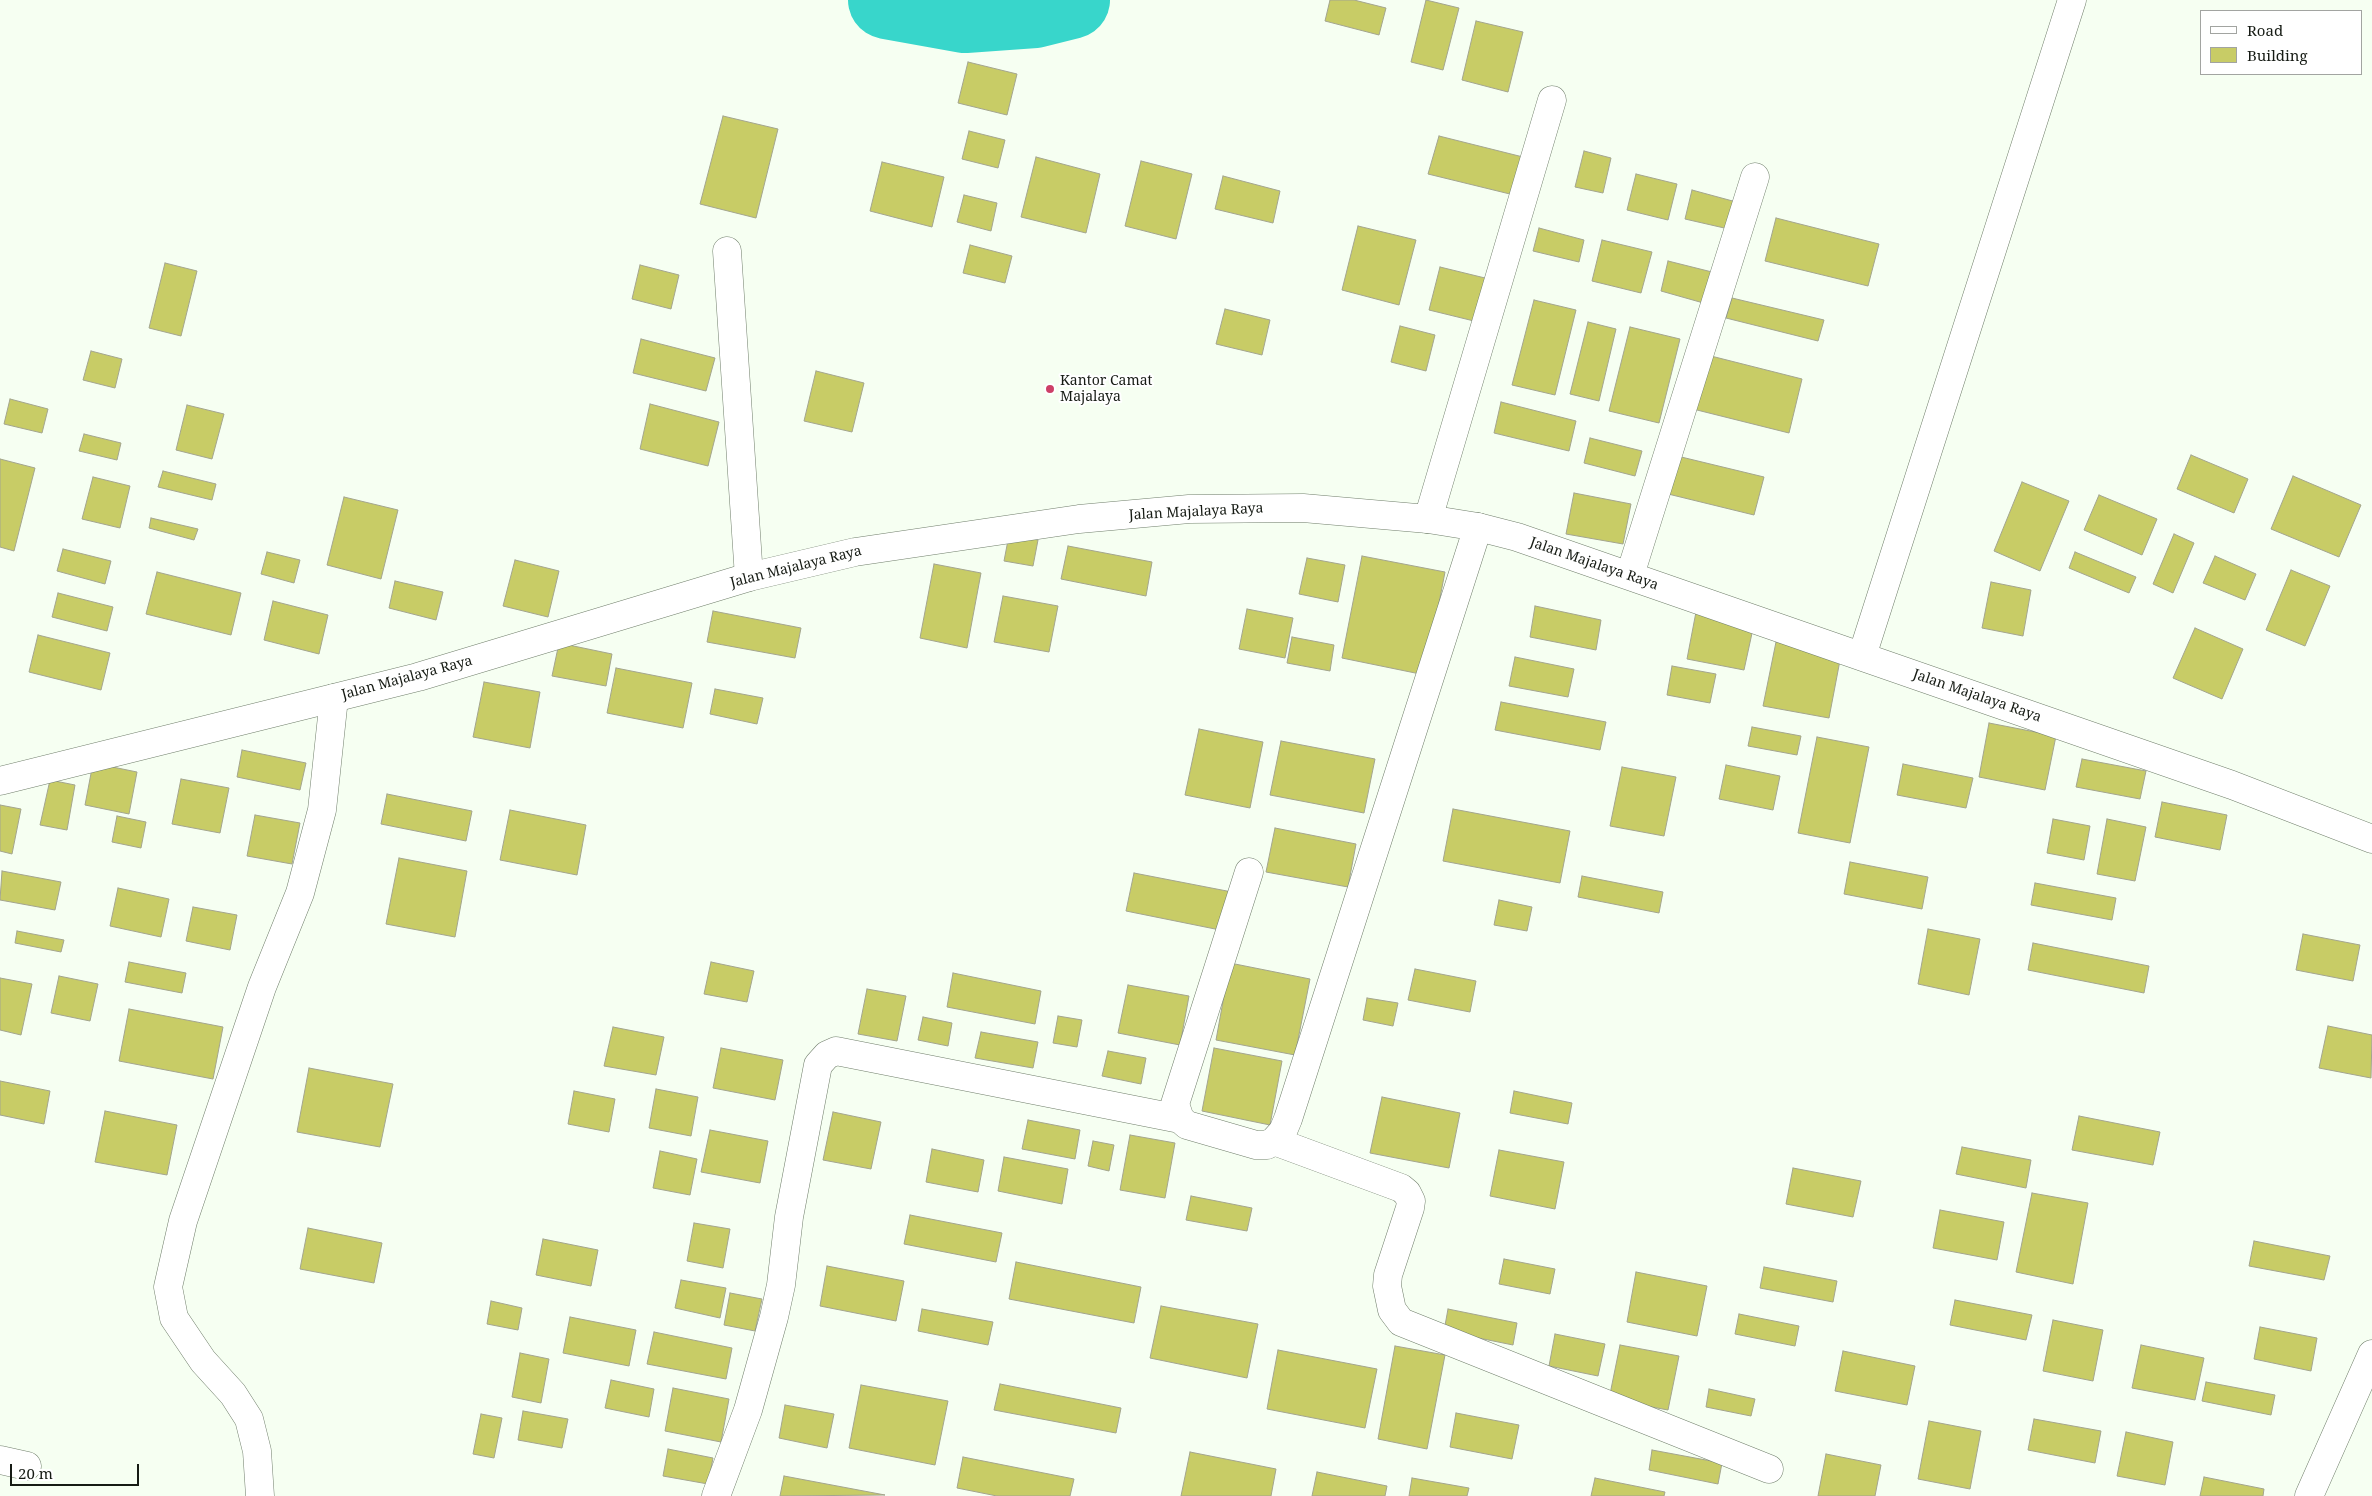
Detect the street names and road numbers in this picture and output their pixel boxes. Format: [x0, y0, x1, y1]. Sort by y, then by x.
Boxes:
street label: Jalan Majalaya Raya [1128, 500, 1264, 524]
street label: Jalan Majalaya Raya [1528, 534, 1660, 594]
street label: Jalan Majalaya Raya [729, 543, 863, 591]
street label: Jalan Majalaya Raya [340, 652, 474, 704]
street label: Jalan Majalaya Raya [1911, 666, 2043, 726]

